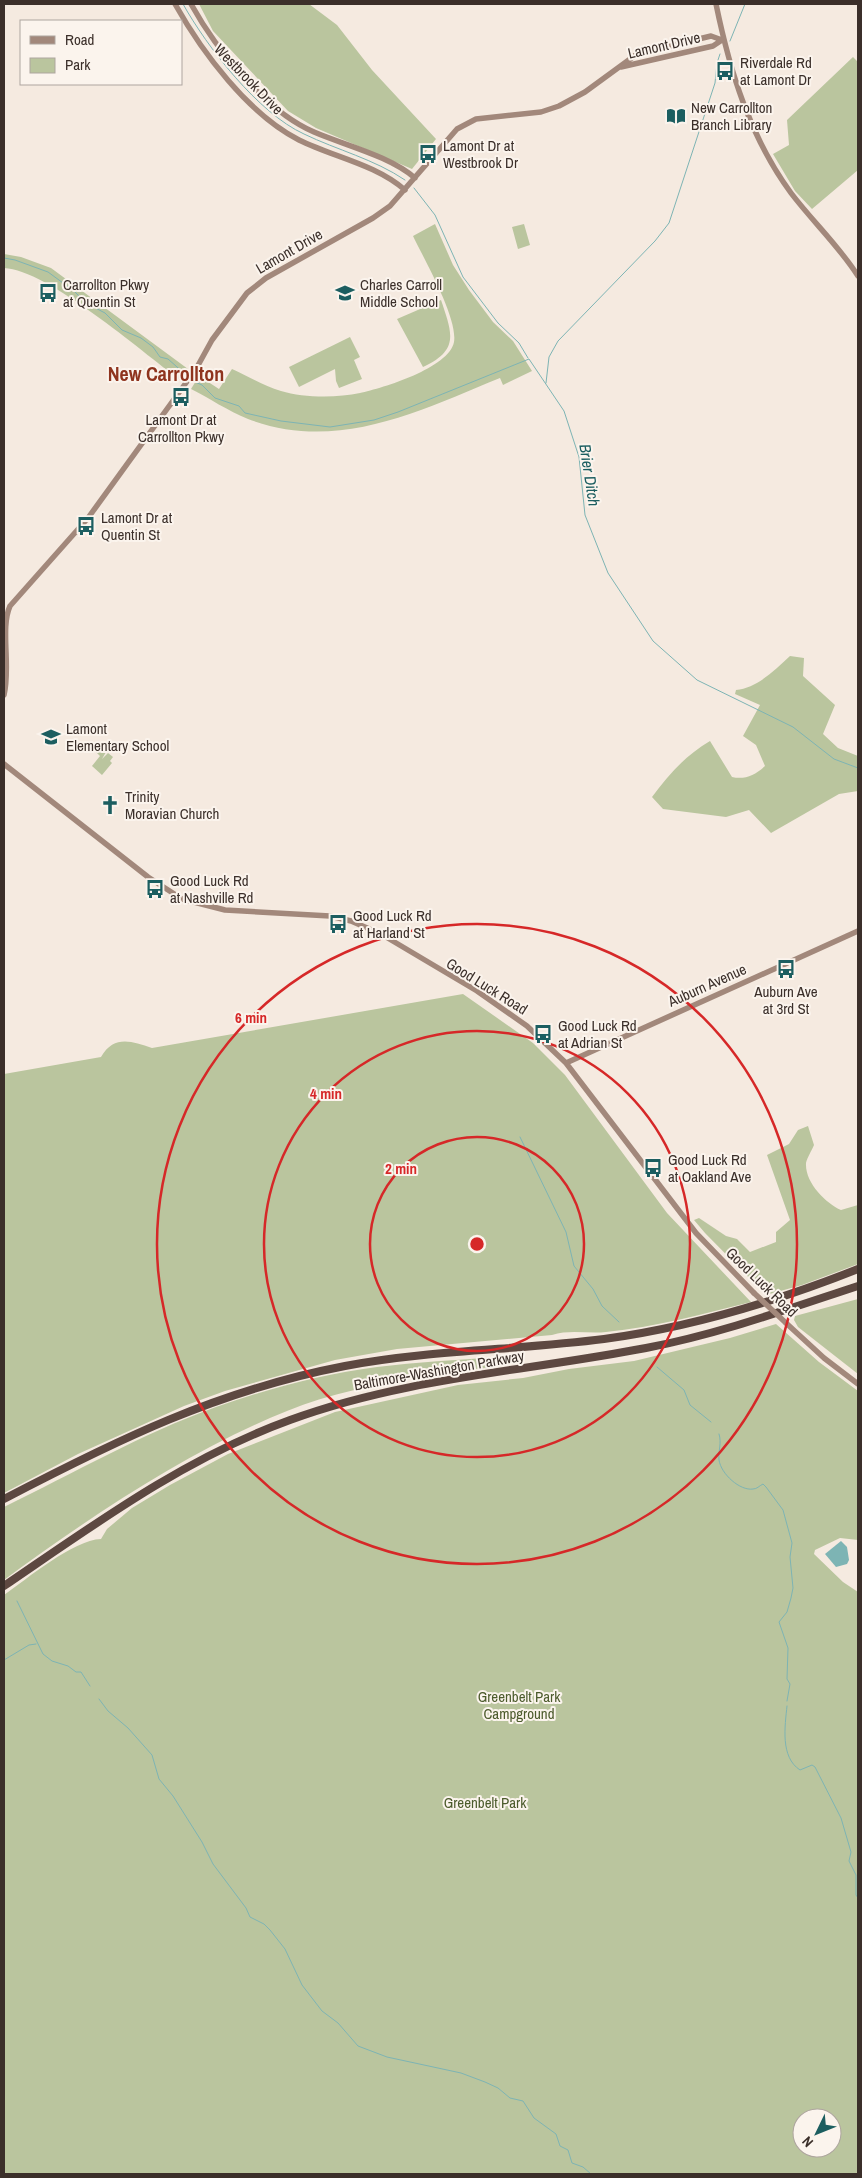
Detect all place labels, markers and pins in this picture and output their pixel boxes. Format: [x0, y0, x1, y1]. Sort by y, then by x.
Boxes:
place label: Riverdale Rd at Lamont Dr [740, 52, 812, 90]
bus stop icon: Riverdale Rd at Lamont Dr [714, 60, 736, 82]
place label: New Carrollton Branch Library [691, 97, 773, 135]
library icon: New Carrollton Branch Library [665, 105, 687, 127]
place label: Lamont Dr at Westbrook Dr [443, 135, 518, 173]
bus stop icon: Lamont Dr at Westbrook Dr [417, 143, 439, 165]
place label: Carrollton Pkwy at Quentin St [63, 274, 150, 312]
place label: Charles Carroll Middle School [360, 274, 442, 312]
bus stop icon: Carrollton Pkwy at Quentin St [37, 282, 59, 304]
school or university icon: Charles Carroll Middle School [334, 282, 356, 304]
bus stop icon: Lamont Dr at Carrollton Pkwy [170, 386, 192, 408]
place label: Lamont Dr at Carrollton Pkwy [138, 409, 225, 447]
place label: Lamont Dr at Quentin St [101, 507, 173, 545]
bus stop icon: Lamont Dr at Quentin St [75, 515, 97, 537]
place label: Lamont Elementary School [66, 718, 169, 756]
school or university icon: Lamont Elementary School [40, 726, 62, 748]
place label: Trinity Moravian Church [125, 786, 219, 824]
church icon: Trinity Moravian Church [99, 794, 121, 816]
place label: Good Luck Rd at Nashville Rd [170, 870, 253, 908]
bus stop icon: Good Luck Rd at Nashville Rd [144, 878, 166, 900]
place label: Good Luck Rd at Harland St [353, 905, 432, 943]
bus stop icon: Good Luck Rd at Harland St [327, 913, 349, 935]
bus stop icon: Auburn Ave at 3rd St [775, 958, 797, 980]
place label: Auburn Ave at 3rd St [753, 981, 818, 1019]
place label: Good Luck Rd at Adrian St [558, 1015, 637, 1053]
bus stop icon: Good Luck Rd at Adrian St [532, 1023, 554, 1045]
place label: Good Luck Rd at Oakland Ave [668, 1149, 751, 1187]
bus stop icon: Good Luck Rd at Oakland Ave [642, 1157, 664, 1179]
centre of rings [468, 1235, 486, 1253]

